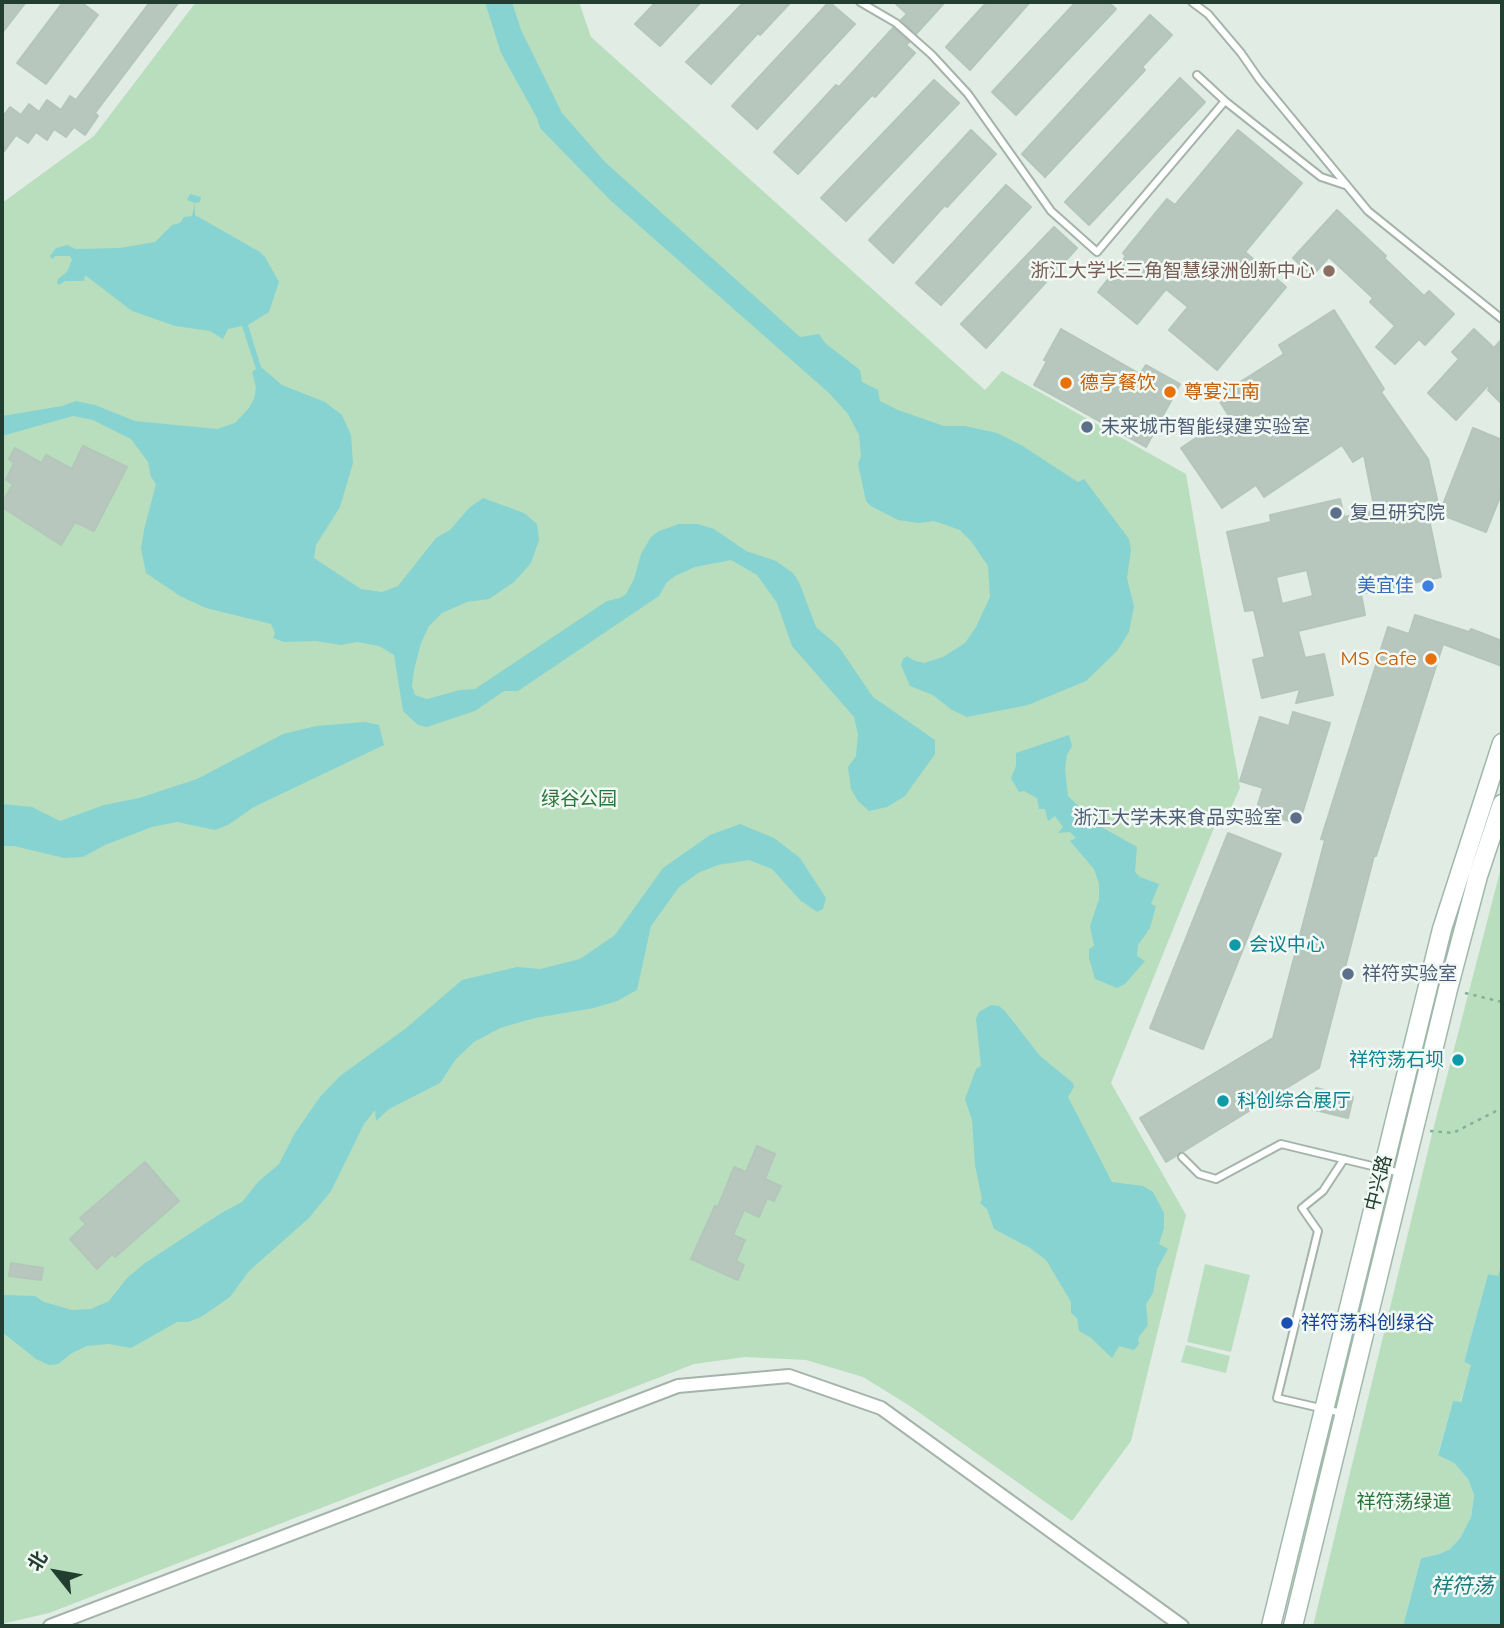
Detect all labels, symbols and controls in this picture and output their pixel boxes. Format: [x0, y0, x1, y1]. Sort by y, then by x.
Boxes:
place label: 浙江大学长三角智慧绿洲创新中心 [1030, 260, 1315, 282]
marker: 浙江大学长三角智慧绿洲创新中心 [1321, 263, 1337, 279]
place label: 德亨餐饮 [1080, 372, 1156, 394]
marker: 德亨餐饮 [1058, 375, 1074, 391]
place label: 尊宴江南 [1184, 381, 1260, 403]
marker: 尊宴江南 [1162, 384, 1178, 400]
place label: 未来城市智能绿建实验室 [1101, 416, 1310, 438]
marker: 未来城市智能绿建实验室 [1079, 419, 1095, 435]
place label: 复旦研究院 [1350, 502, 1445, 524]
marker: 复旦研究院 [1328, 505, 1344, 521]
place label: 美宜佳 [1357, 575, 1414, 597]
marker: 美宜佳 [1420, 578, 1436, 594]
place label: MS Cafe [1340, 648, 1417, 670]
marker: MS Cafe [1423, 651, 1439, 667]
park label: 绿谷公园 [541, 788, 617, 810]
place label: 浙江大学未来食品实验室 [1073, 807, 1282, 829]
marker: 浙江大学未来食品实验室 [1288, 810, 1304, 826]
place label: 会议中心 [1249, 934, 1325, 956]
marker: 会议中心 [1227, 937, 1243, 953]
place label: 祥符实验室 [1362, 963, 1457, 985]
marker: 祥符实验室 [1340, 966, 1356, 982]
place label: 祥符荡石坝 [1349, 1049, 1444, 1071]
marker: 祥符荡石坝 [1450, 1052, 1466, 1068]
place label: 科创综合展厅 [1237, 1090, 1351, 1112]
marker: 科创综合展厅 [1215, 1093, 1231, 1109]
street label: 中兴路 [1361, 1153, 1397, 1213]
place label: 祥符荡科创绿谷 [1301, 1312, 1434, 1334]
marker: 祥符荡科创绿谷 [1279, 1315, 1295, 1331]
park label: 祥符荡绿道 [1357, 1491, 1451, 1513]
north arrow [21, 1537, 91, 1607]
text: 北 [23, 1547, 52, 1575]
water label: 祥符荡 [1431, 1574, 1493, 1600]

